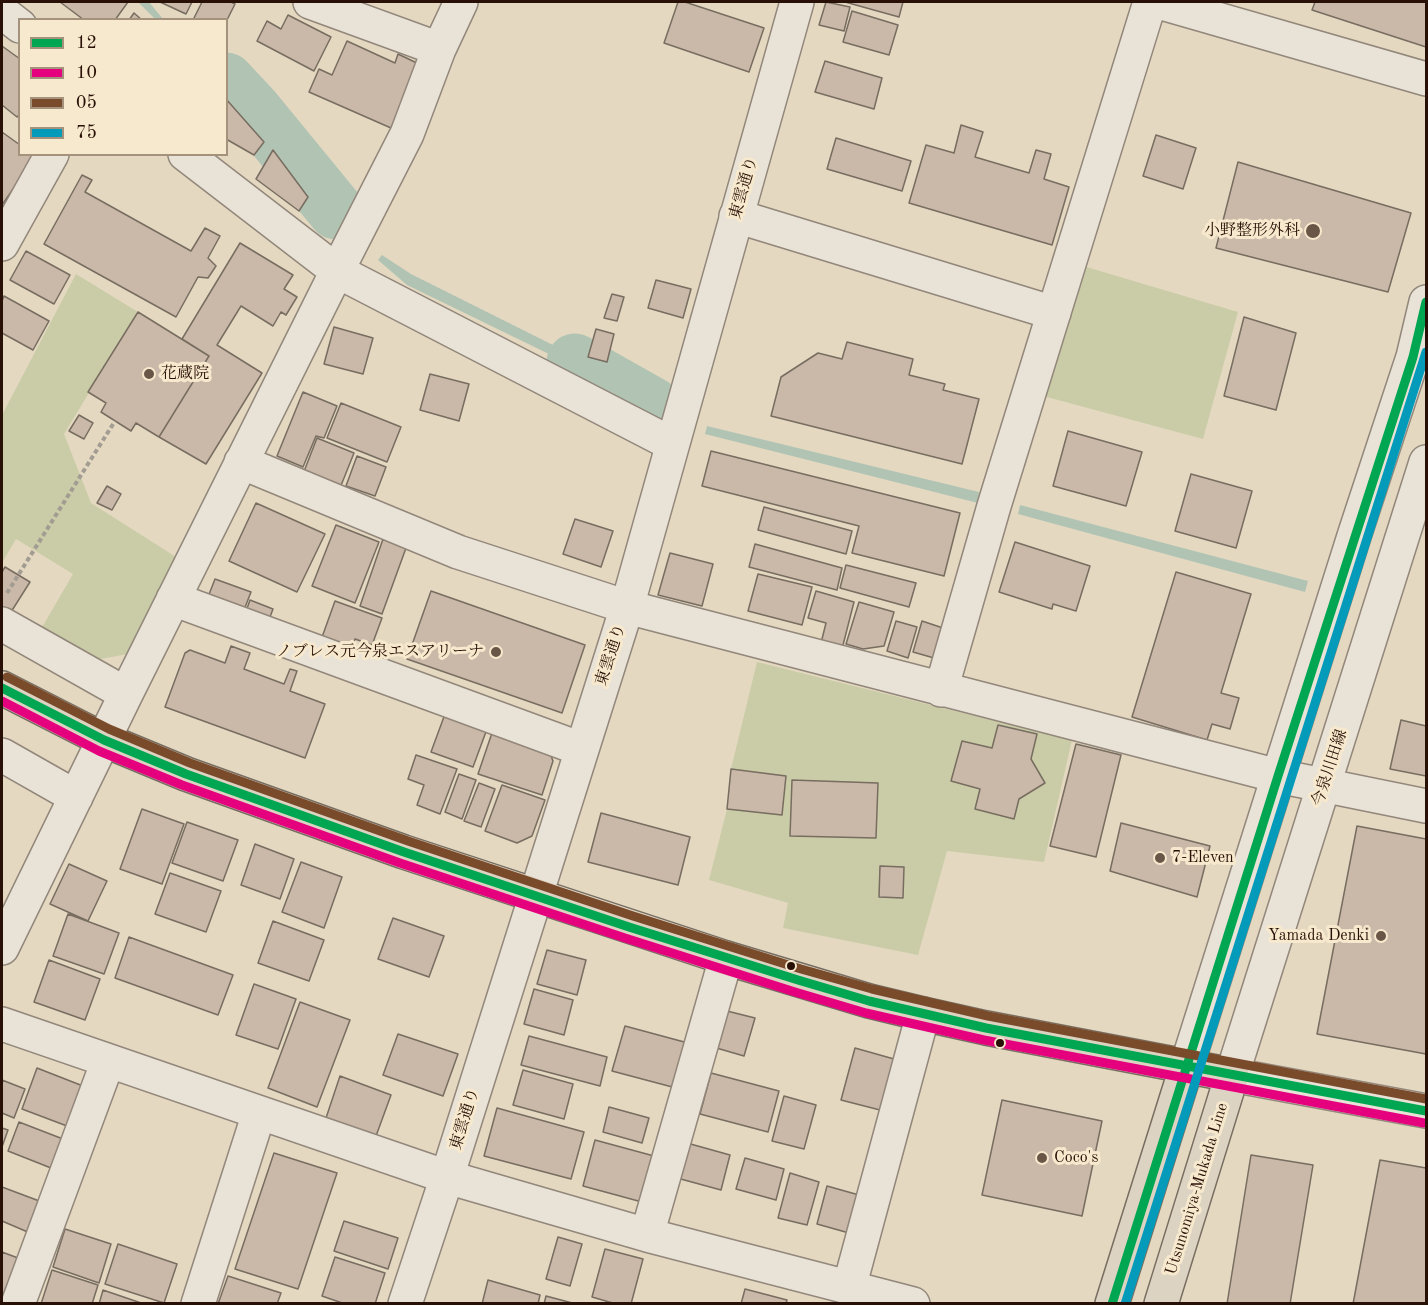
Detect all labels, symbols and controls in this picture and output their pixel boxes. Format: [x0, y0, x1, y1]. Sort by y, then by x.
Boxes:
legend [18, 18, 228, 156]
text: 12 [76, 34, 97, 52]
text: 10 [76, 64, 97, 82]
text: 05 [76, 94, 97, 112]
text: 75 [76, 124, 97, 142]
street label: 東雲通り [726, 155, 762, 221]
place label: 小野整形外科 [1204, 221, 1300, 241]
marker: 小野整形外科 [1304, 222, 1322, 240]
place label: 花蔵院 [161, 364, 209, 384]
marker: 花蔵院 [142, 367, 156, 381]
street label: 東雲通り [592, 622, 630, 688]
place label: ノブレス元今泉エスアリーナ [276, 642, 484, 662]
marker: ノブレス元今泉エスアリーナ [489, 645, 503, 659]
street label: 今泉川田線 [1309, 727, 1351, 809]
place label: 7-Eleven [1172, 848, 1234, 868]
marker: 7-Eleven [1153, 851, 1167, 865]
place label: Yamada Denki [1268, 926, 1369, 946]
marker: Yamada Denki [1374, 929, 1388, 943]
unlabelled marker [785, 960, 797, 972]
unlabelled marker [994, 1037, 1006, 1049]
street label: 東雲通り [446, 1086, 484, 1152]
street label: Utsunomiya-Mukada Line [1162, 1101, 1232, 1277]
place label: Coco's [1054, 1148, 1098, 1168]
marker: Coco's [1035, 1151, 1049, 1165]

